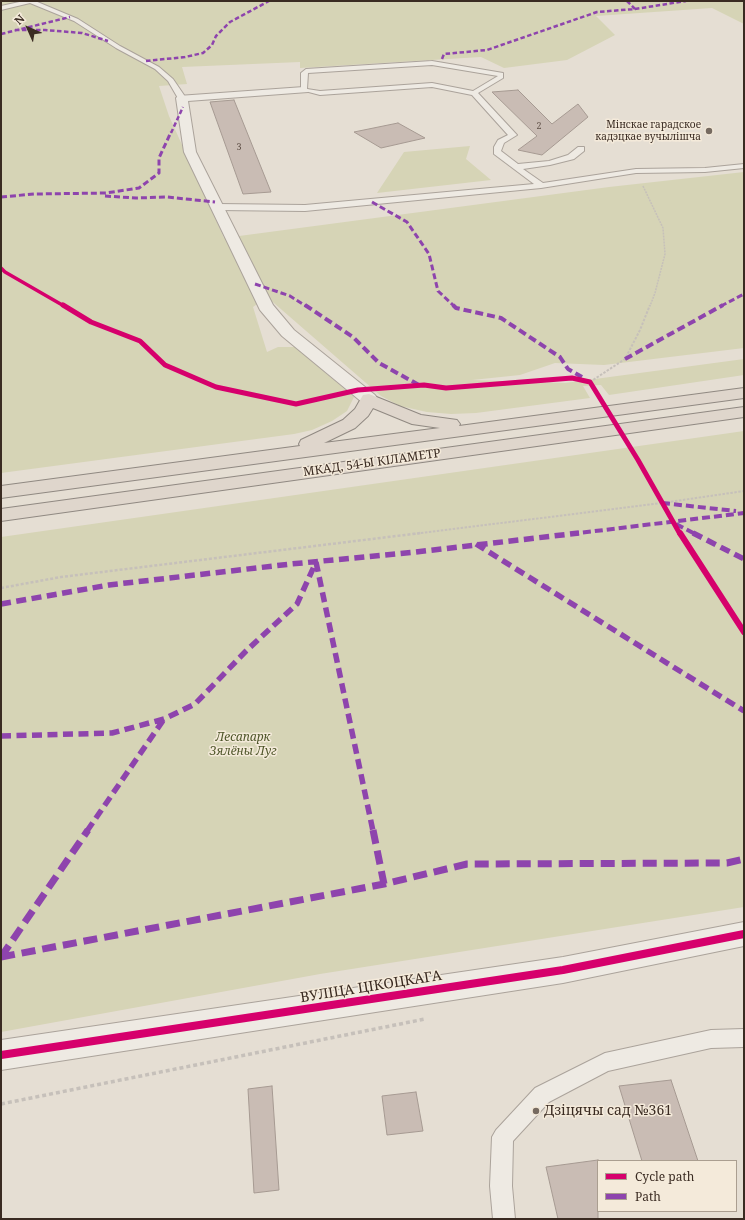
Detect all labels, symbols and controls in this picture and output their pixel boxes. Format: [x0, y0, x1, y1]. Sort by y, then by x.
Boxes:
north arrow [8, 8, 48, 48]
text: N [11, 11, 28, 28]
place label: Мінскае гарадское кадэцкае вучылішча [595, 119, 701, 142]
house number: 2 [536, 121, 542, 131]
marker: Мінскае гарадское кадэцкае вучылішча [704, 126, 714, 136]
house number: 3 [236, 142, 242, 152]
street label: МКАД, 54-Ы КІЛАМЕТР [302, 446, 442, 480]
park label: Лесапарк Зялёны Луг [209, 731, 277, 759]
street label: ВУЛІЦА ЦІКОЦКАГА [299, 968, 443, 1006]
place label: Дзіцячы сад №361 [544, 1103, 672, 1119]
marker: Дзіцячы сад №361 [531, 1106, 541, 1116]
legend [597, 1160, 737, 1212]
text: Cycle path [635, 1168, 694, 1185]
text: Path [635, 1188, 661, 1205]

